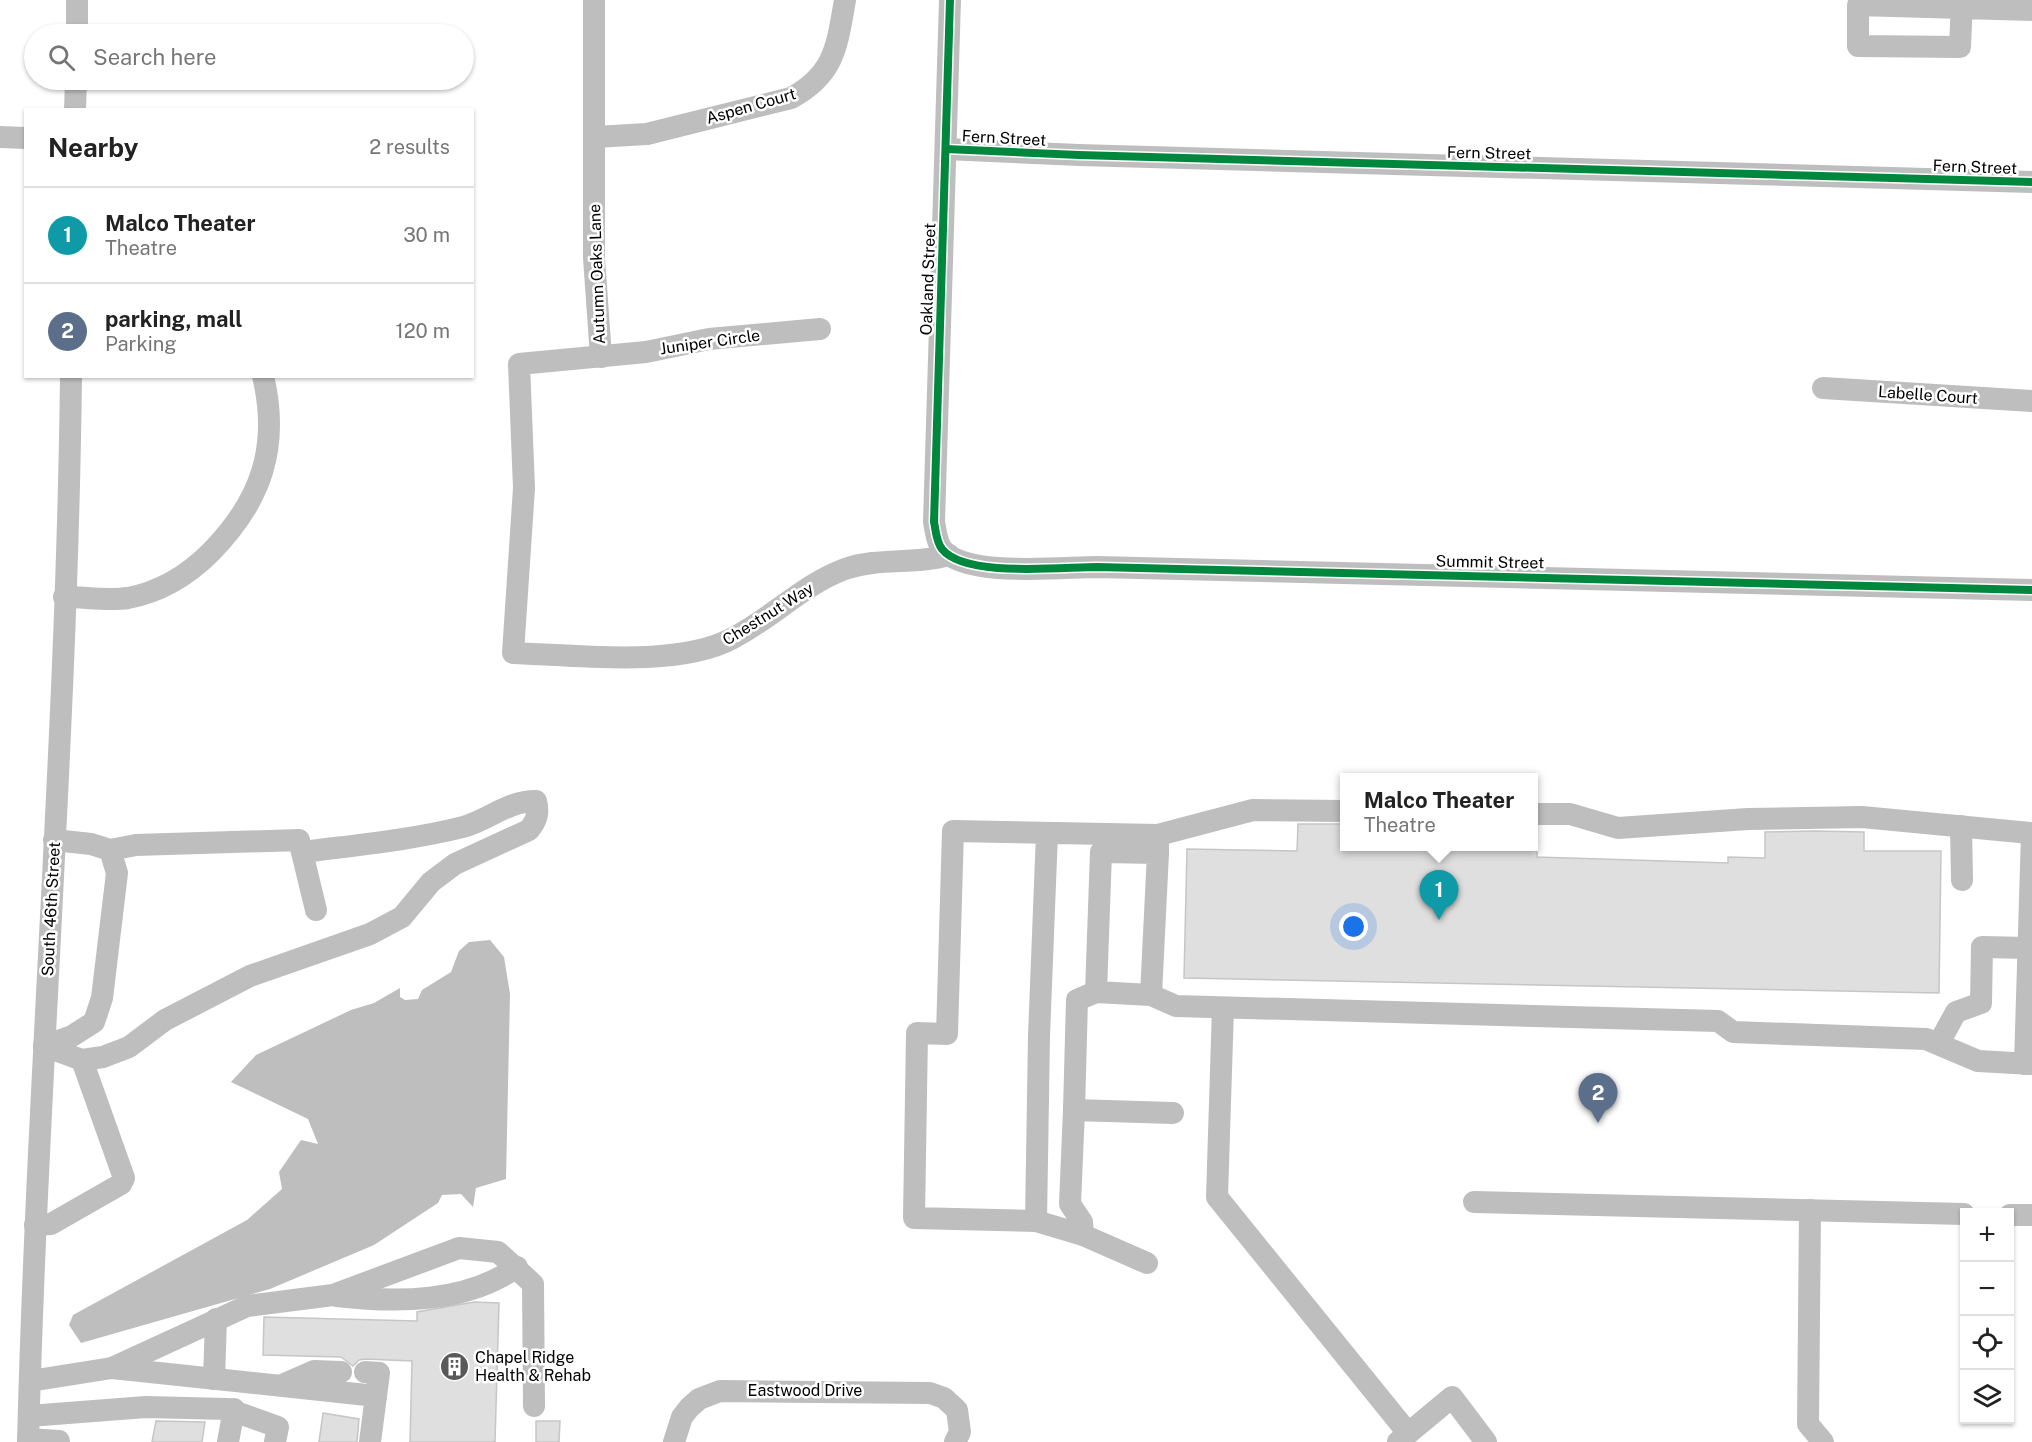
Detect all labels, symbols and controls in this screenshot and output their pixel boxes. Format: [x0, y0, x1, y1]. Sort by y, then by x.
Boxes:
search box [24, 24, 474, 90]
icon: search [45, 41, 78, 74]
text: Search here [93, 44, 217, 70]
street label: Aspen Court [704, 84, 798, 128]
street label: Fern Street [961, 126, 1047, 150]
text: Nearby [48, 132, 138, 163]
text: 2 results [369, 135, 450, 159]
street label: Fern Street [1447, 143, 1531, 163]
street label: Fern Street [1932, 156, 2018, 178]
street label: Autumn Oaks Lane [585, 204, 609, 344]
text: Malco Theater [105, 210, 256, 236]
street label: Oakland Street [917, 222, 939, 336]
text: 1 [63, 223, 72, 247]
text: 30 m [403, 223, 450, 247]
text: Theatre [105, 236, 177, 260]
text: parking, mall [105, 306, 243, 332]
text: 2 [61, 319, 74, 343]
text: 120 m [396, 319, 450, 343]
street label: Juniper Circle [659, 326, 761, 358]
text: Parking [105, 332, 177, 356]
street label: Labelle Court [1877, 382, 1979, 408]
street label: Summit Street [1436, 552, 1544, 572]
street label: Chestnut Way [719, 578, 817, 649]
popup [1340, 773, 1538, 851]
text: Malco Theater [1364, 787, 1514, 813]
text: Theatre [1364, 813, 1436, 837]
street label: South 46th Street [38, 841, 64, 977]
pin: 1 [1420, 870, 1458, 920]
your location [1339, 912, 1368, 941]
pin: 2 [1578, 1074, 1618, 1123]
map controls [1960, 1208, 2014, 1424]
button: + [1960, 1208, 2014, 1262]
button: − [1960, 1262, 2014, 1316]
button: locate [1960, 1316, 2014, 1370]
place label: Chapel Ridge Health & Rehab [475, 1348, 591, 1385]
building icon: Chapel Ridge Health & Rehab [438, 1350, 470, 1382]
button: layers [1960, 1370, 2014, 1424]
street label: Eastwood Drive [748, 1381, 862, 1400]

